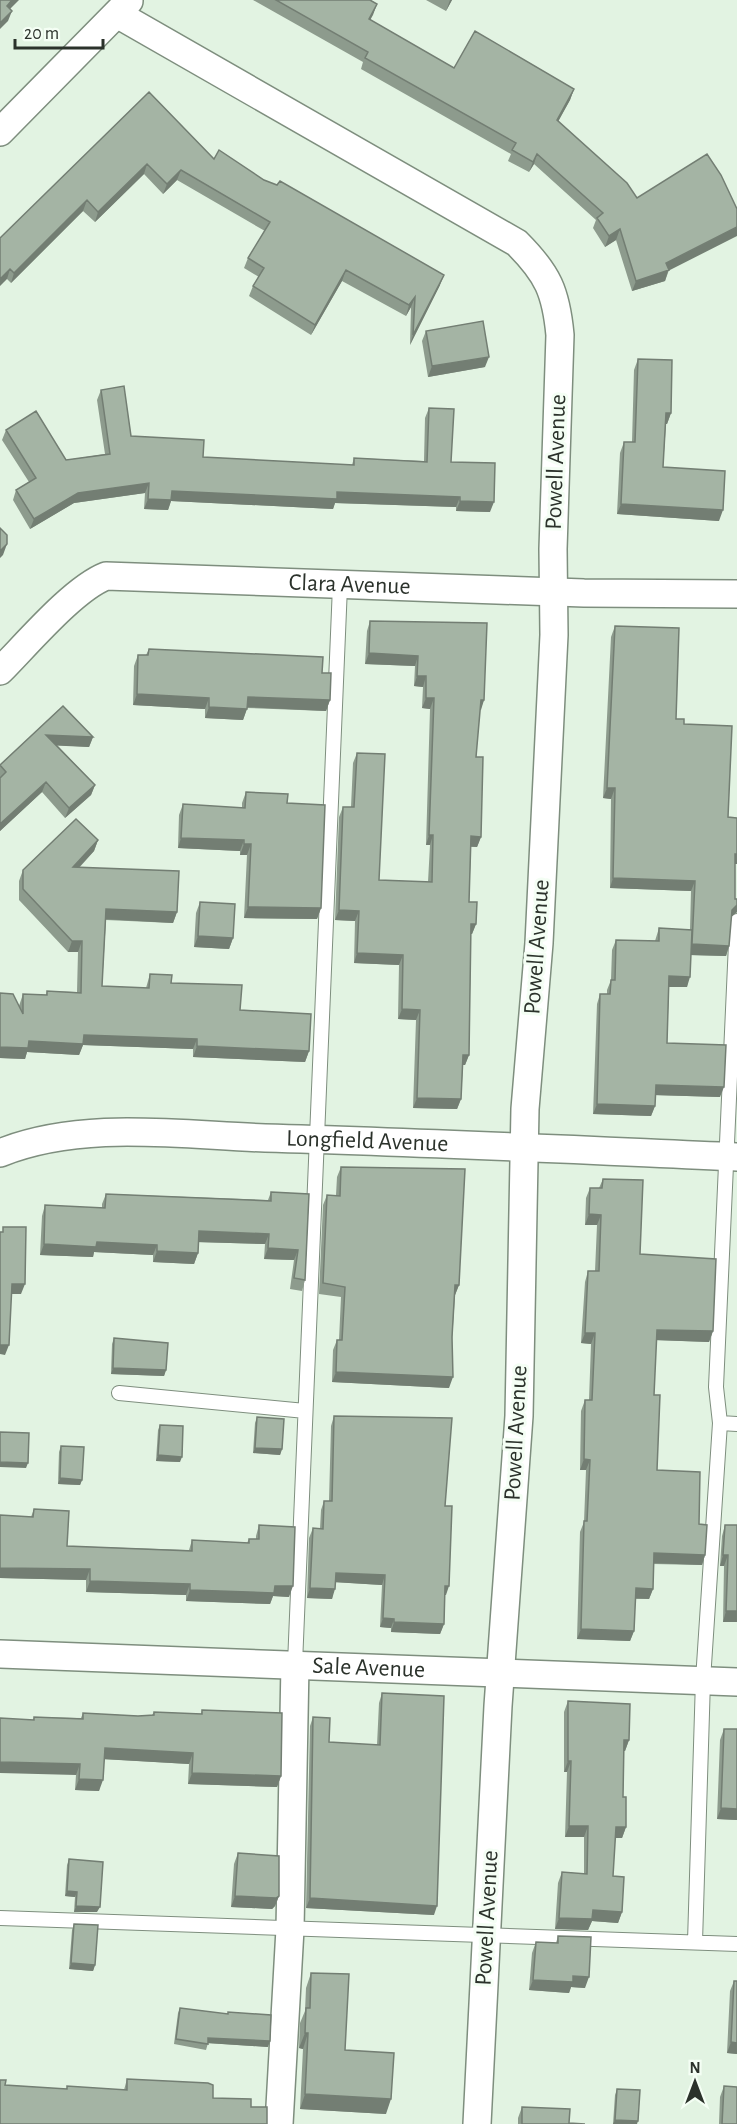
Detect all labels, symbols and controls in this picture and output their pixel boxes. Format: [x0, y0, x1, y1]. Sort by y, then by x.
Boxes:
scale bar [15, 12, 104, 50]
text: 20 m [24, 25, 59, 43]
street label: Powell Avenue [542, 394, 570, 530]
street label: Clara Avenue [288, 571, 411, 599]
street label: Powell Avenue [520, 879, 554, 1015]
street label: Longfield Avenue [286, 1127, 449, 1156]
street label: Powell Avenue [500, 1365, 532, 1501]
street label: Sale Avenue [312, 1654, 426, 1682]
street label: Powell Avenue [471, 1850, 503, 1986]
north arrow [665, 2052, 725, 2112]
text: N [689, 2060, 701, 2076]

